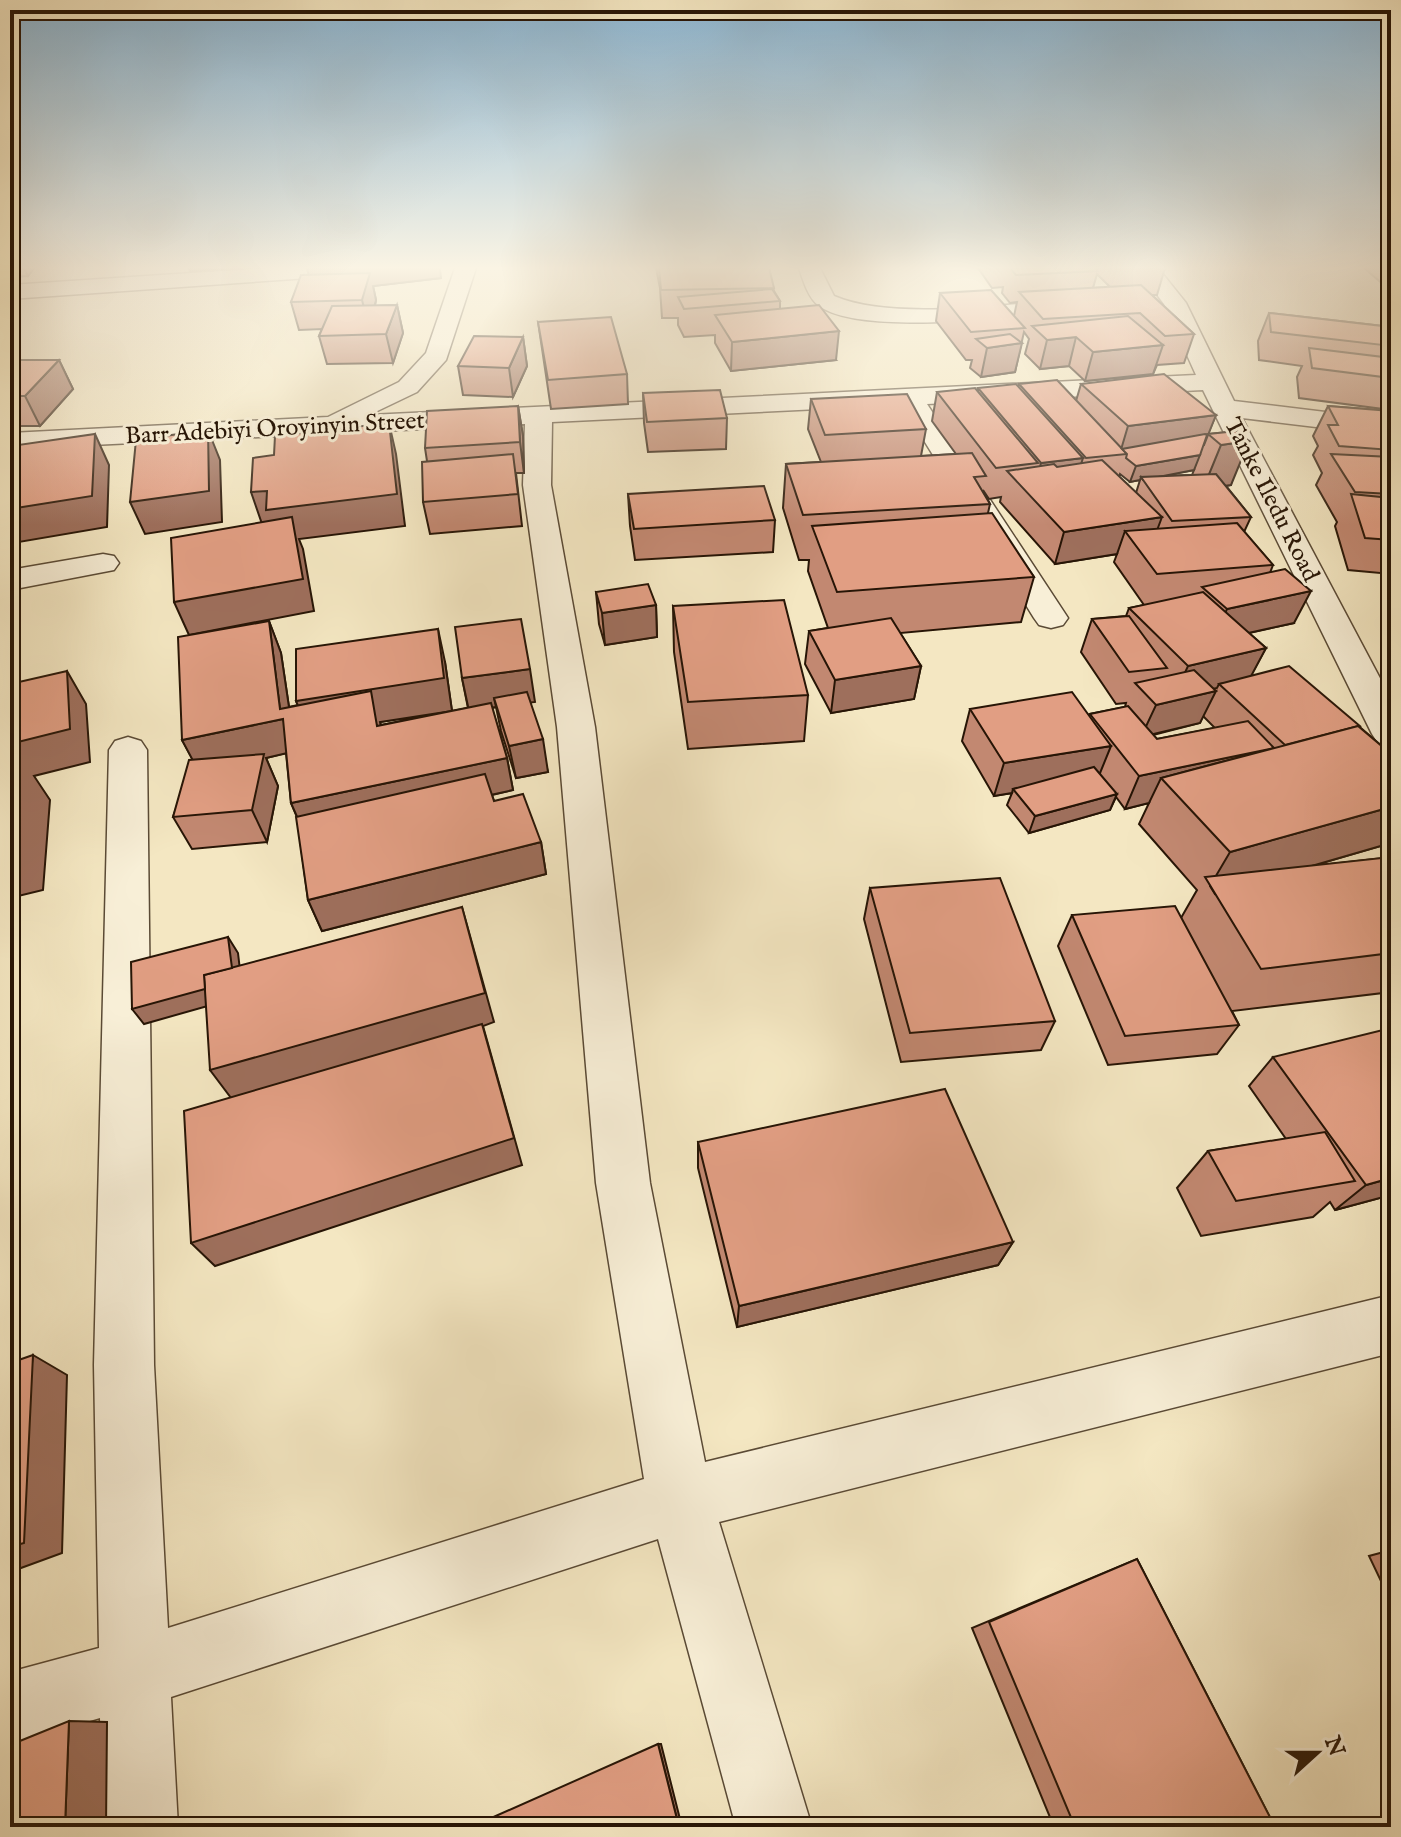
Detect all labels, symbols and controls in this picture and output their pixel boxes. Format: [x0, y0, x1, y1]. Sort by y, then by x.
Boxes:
street label: Barr Adebiyi Oroyinyin Street [124, 406, 426, 452]
street label: Tanke Iledu Road [1216, 413, 1326, 588]
north arrow [1277, 1713, 1357, 1793]
text: N [1317, 1732, 1350, 1760]

